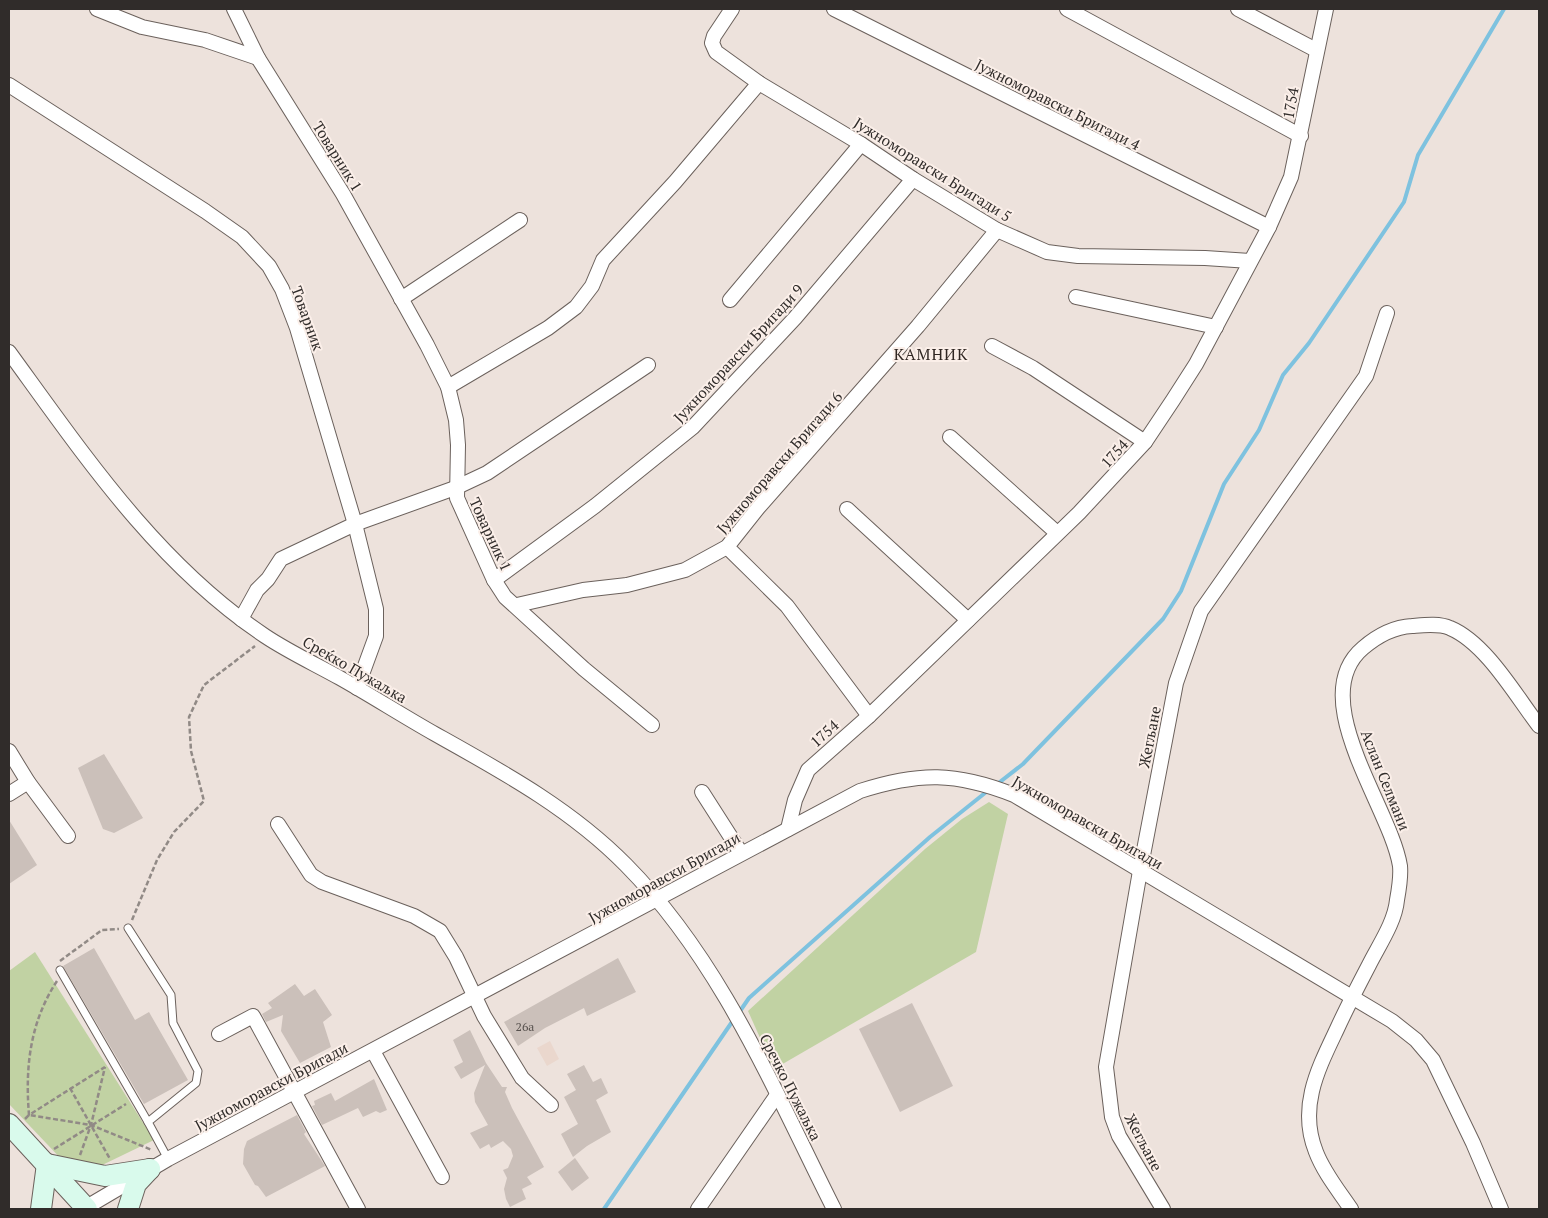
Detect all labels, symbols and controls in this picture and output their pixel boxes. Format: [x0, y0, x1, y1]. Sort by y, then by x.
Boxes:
street label: Јужноморавски Бригади 4 [972, 54, 1144, 154]
street label: 1754 [1277, 86, 1303, 120]
street label: Јужноморавски Бригади 5 [850, 112, 1016, 226]
street label: Товарник 1 [309, 117, 367, 195]
street label: Јужноморавски Бригади 9 [669, 279, 807, 426]
street label: Товарник [287, 283, 329, 354]
district label: КАМНИК [894, 343, 968, 365]
street label: Јужноморавски Бригади 6 [712, 387, 846, 537]
street label: 1754 [1096, 434, 1132, 472]
street label: Товарник 1 [465, 494, 517, 574]
street label: Среќко Пужаљка [299, 631, 411, 707]
street label: Жегљане [1133, 704, 1165, 770]
street label: 1754 [805, 715, 843, 751]
street label: Аслан Селмани [1357, 727, 1415, 833]
street label: Јужноморавски Бригади [1009, 771, 1167, 873]
street label: Јужноморавски Бригади [585, 827, 743, 927]
house number: 26а [516, 1019, 534, 1034]
street label: Сречко Пужаљка [755, 1030, 827, 1144]
street label: Јужноморавски Бригади [191, 1037, 351, 1135]
street label: Жегљане [1120, 1110, 1168, 1174]

